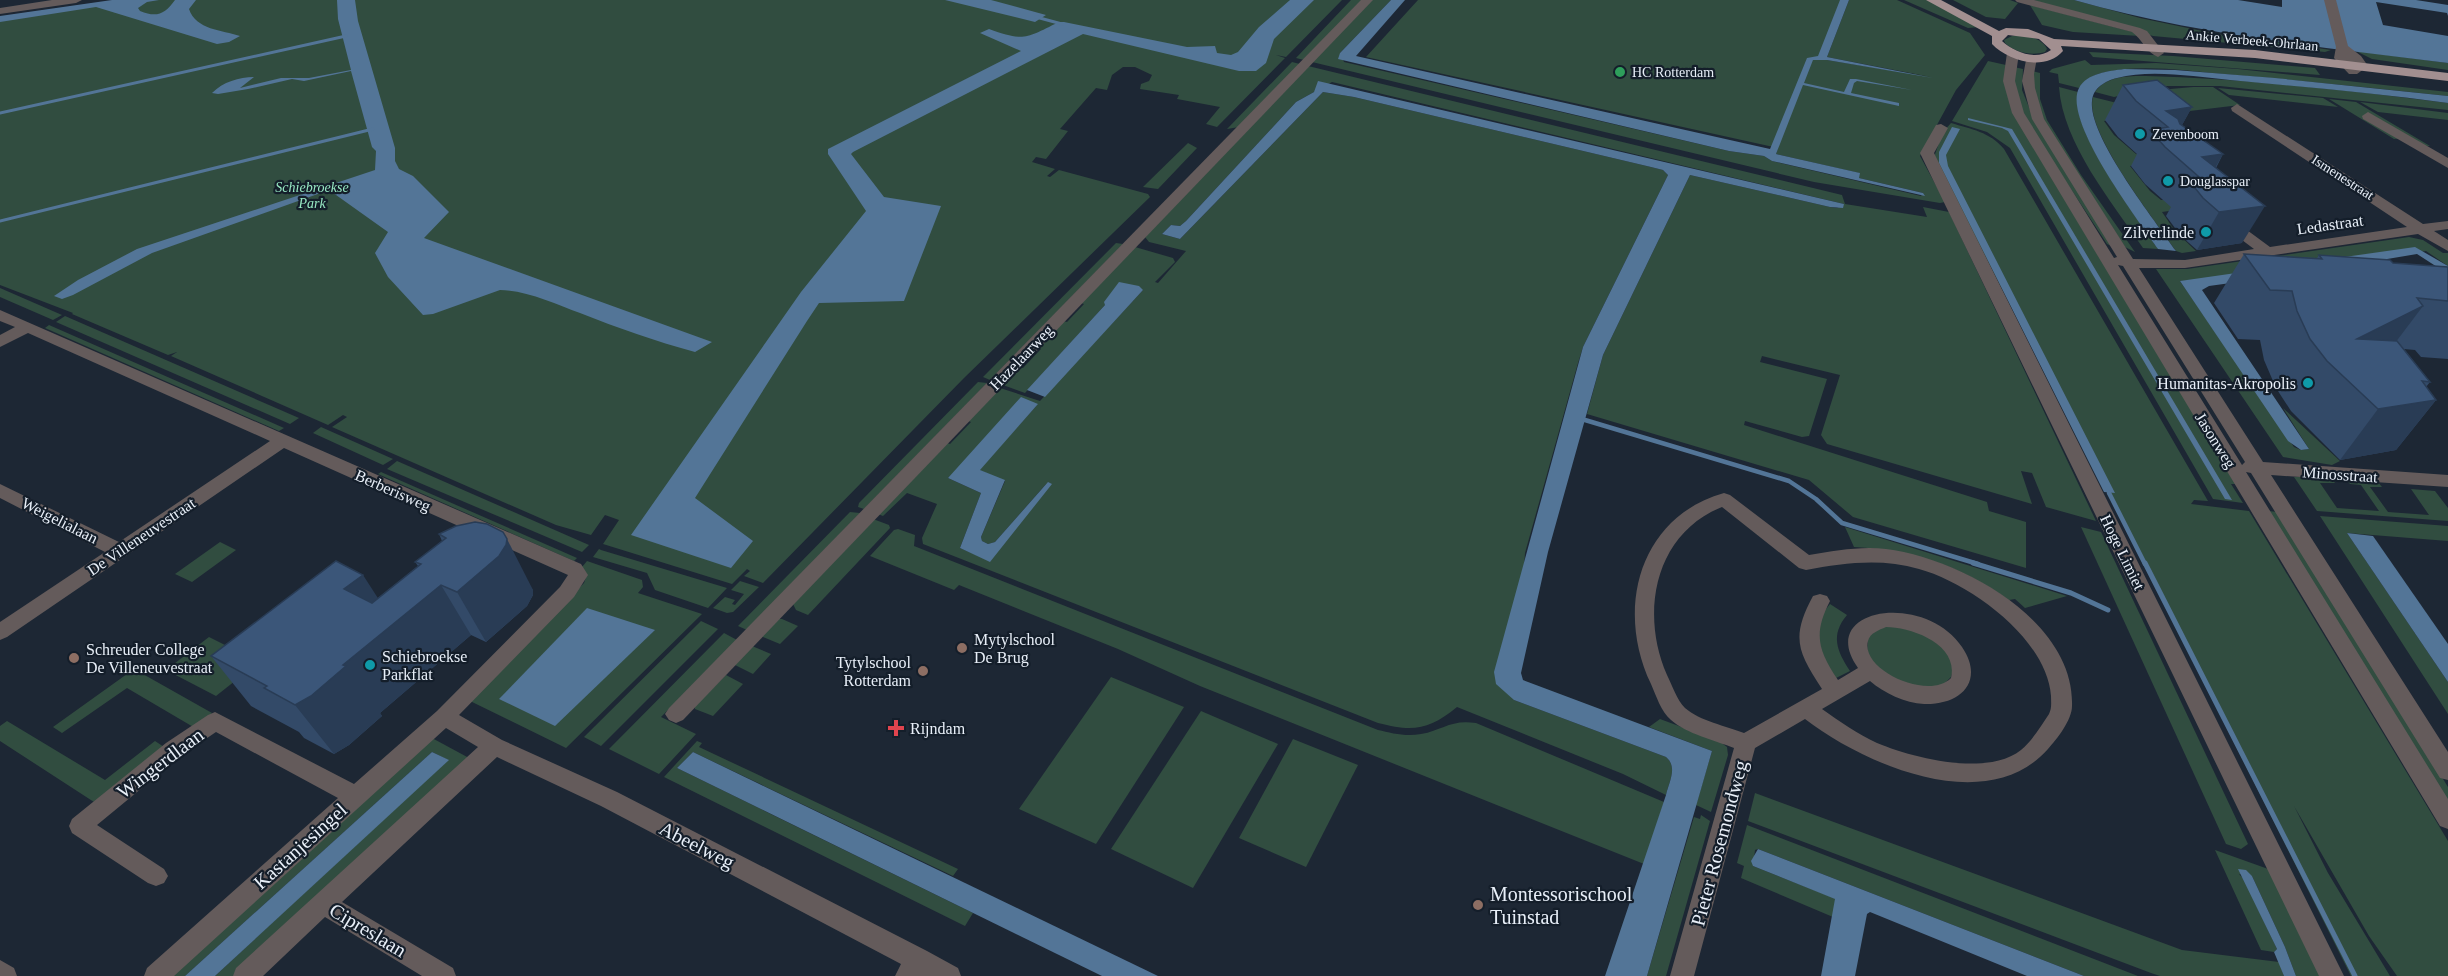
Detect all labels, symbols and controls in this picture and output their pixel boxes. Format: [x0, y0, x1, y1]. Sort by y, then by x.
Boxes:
street label: Ankie Verbeek-Ohrlaan [2185, 27, 2319, 54]
marker: HC Rotterdam [1613, 65, 1627, 79]
place label: HC Rotterdam [1632, 65, 1714, 80]
marker: Zevenboom [2133, 127, 2147, 141]
place label: Zevenboom [2152, 127, 2219, 142]
street label: Ismenestraat [2309, 152, 2377, 203]
marker: Douglasspar [2161, 174, 2175, 188]
place label: Douglasspar [2180, 174, 2250, 189]
park label: Schiebroekse Park [275, 180, 349, 211]
street label: Ledastraat [2296, 211, 2365, 238]
place label: Zilverlinde [2123, 224, 2194, 241]
marker: Zilverlinde [2199, 225, 2213, 239]
street label: Hazelaarweg [986, 321, 1057, 394]
place label: Humanitas-Akropolis [2157, 375, 2296, 393]
marker: Humanitas-Akropolis [2301, 376, 2315, 390]
street label: Jasonweg [2191, 409, 2239, 472]
street label: Minosstraat [2302, 463, 2379, 486]
street label: Berberisweg [352, 466, 433, 516]
street label: Weigelialaan [18, 494, 101, 548]
street label: De Villeneuvestraat [84, 494, 199, 579]
street label: Hoge Limiet [2096, 512, 2148, 593]
place label: Mytylschool De Brug [974, 631, 1055, 667]
place label: Schreuder College De Villeneuvestraat [86, 641, 213, 676]
marker: Mytylschool De Brug [955, 641, 969, 655]
place label: Schiebroekse Parkflat [382, 648, 467, 683]
marker: Schreuder College De Villeneuvestraat [67, 651, 81, 665]
place label: Tytylschool Rotterdam [836, 654, 912, 689]
marker: Schiebroekse Parkflat [363, 658, 377, 672]
marker: Tytylschool Rotterdam [916, 664, 930, 678]
marker: Rijndam [887, 719, 905, 737]
place label: Rijndam [910, 720, 966, 738]
street label: Wingerdlaan [112, 723, 208, 803]
street label: Pieter Rosemondweg [1686, 758, 1753, 928]
street label: Kastanjesingel [249, 798, 352, 894]
street label: Abeelweg [655, 817, 738, 874]
place label: Montessorischool Tuinstad [1490, 883, 1633, 928]
marker: Montessorischool Tuinstad [1471, 898, 1485, 912]
street label: Cipreslaan [325, 899, 410, 962]

